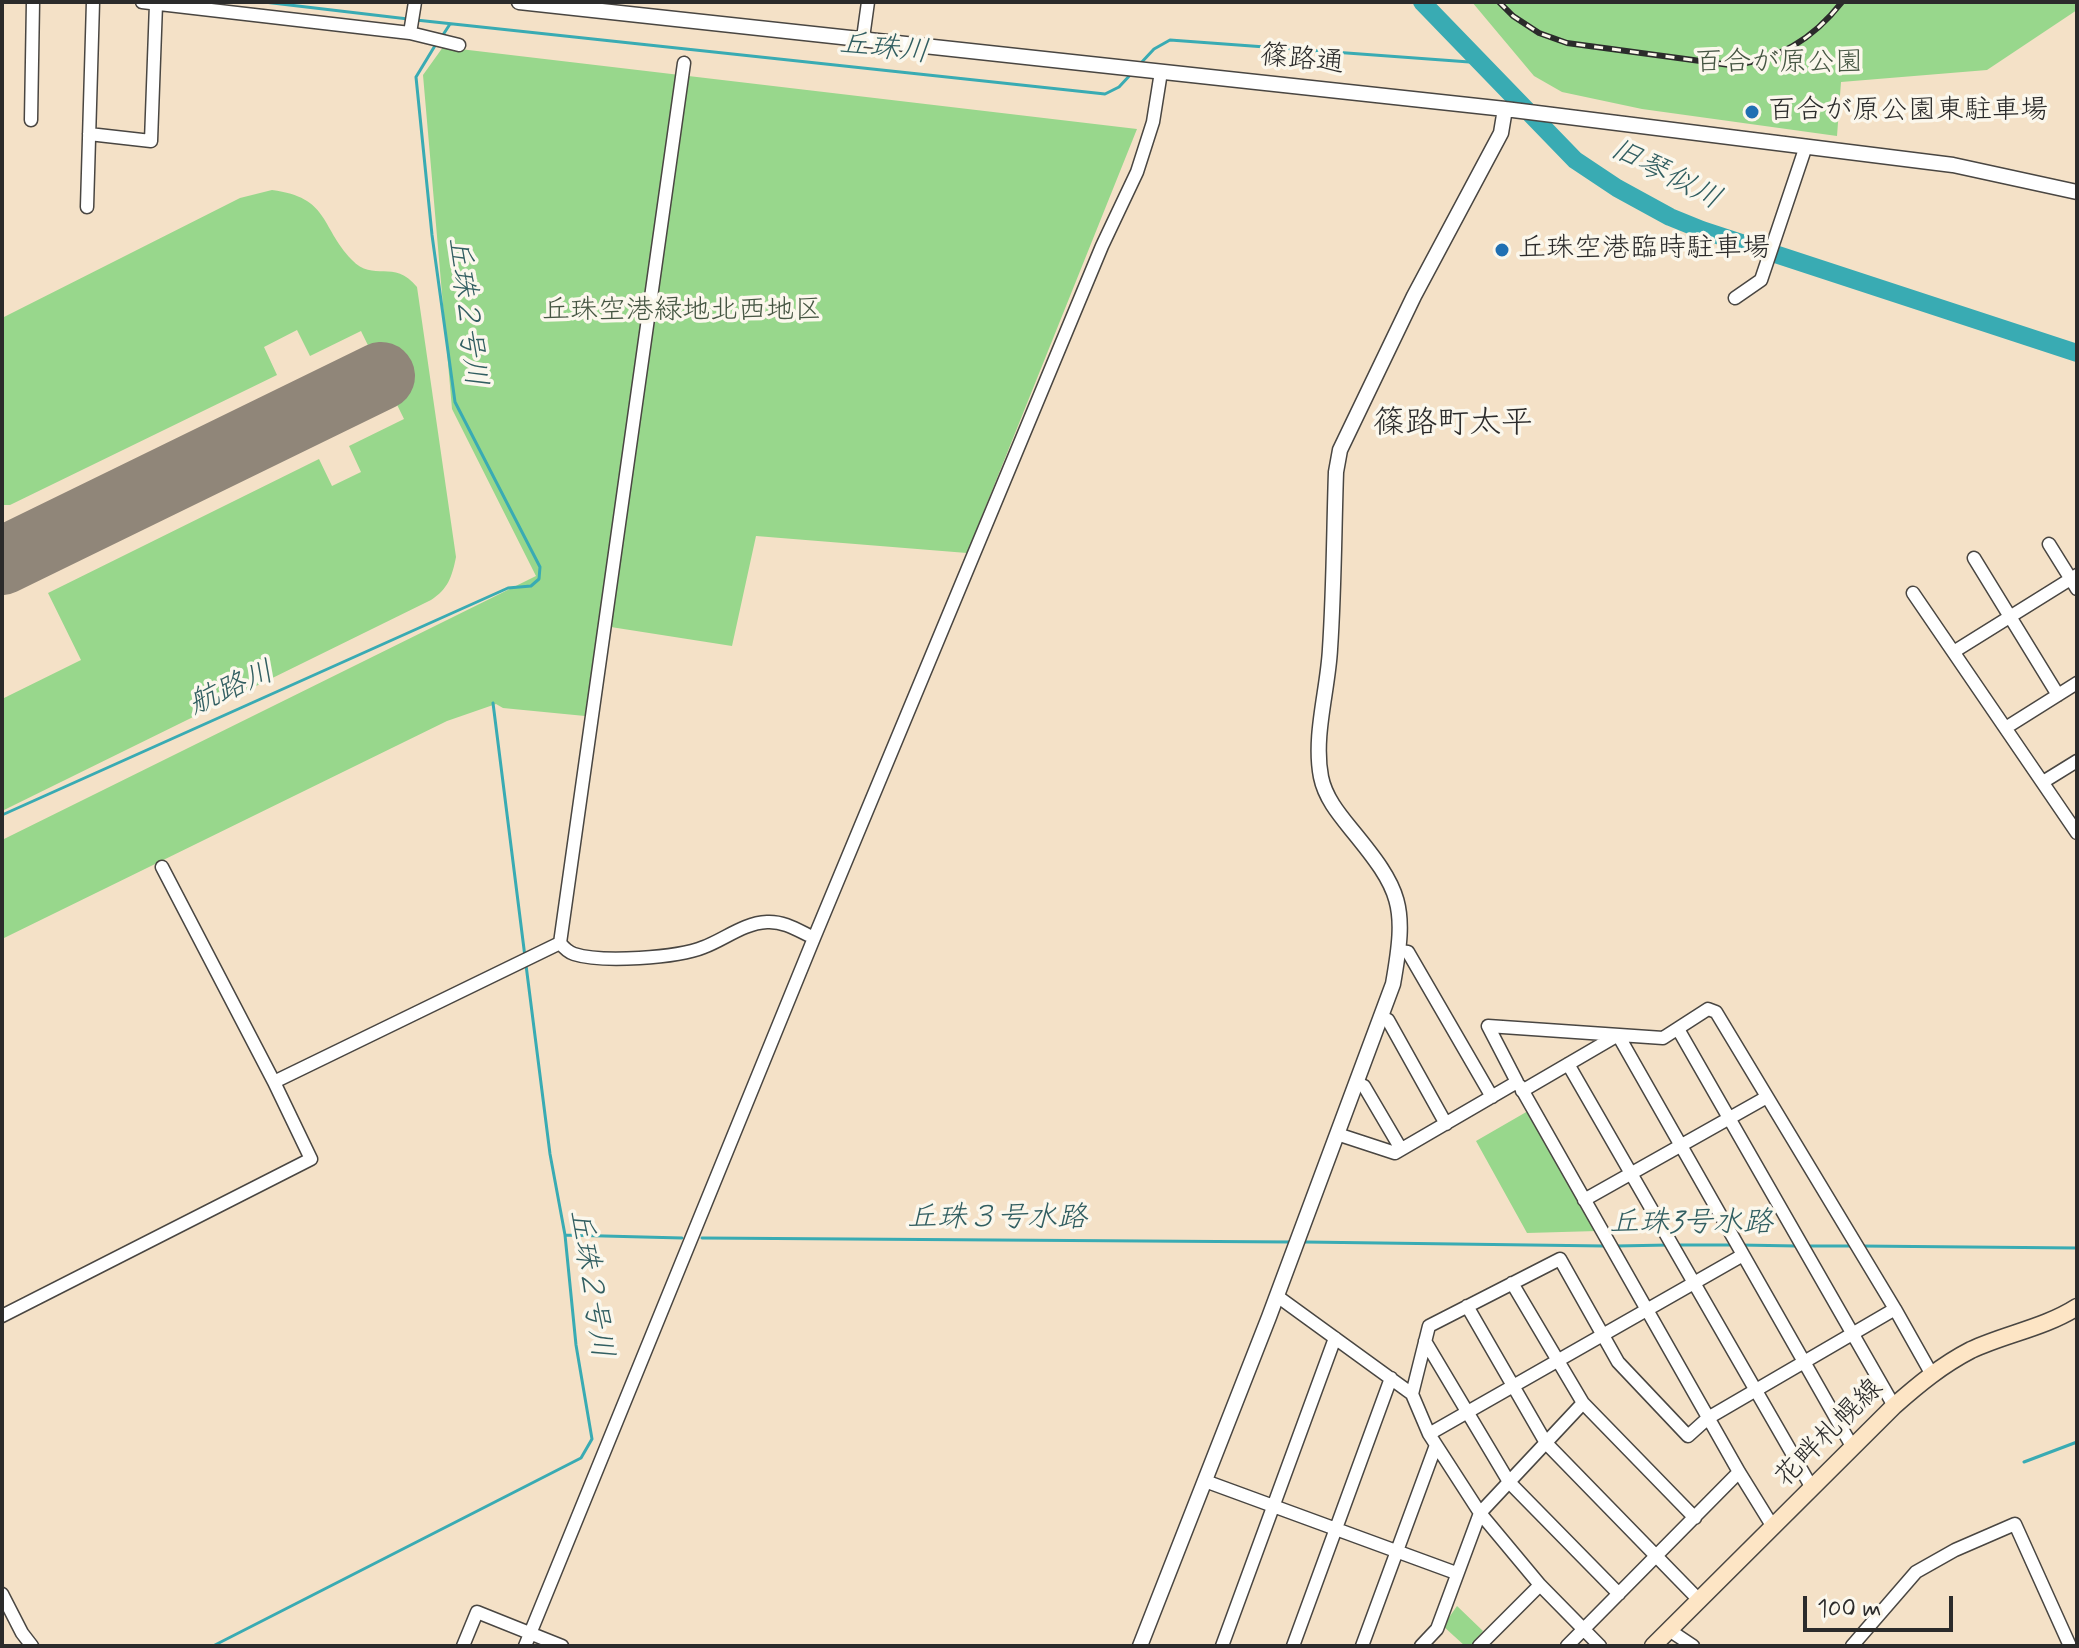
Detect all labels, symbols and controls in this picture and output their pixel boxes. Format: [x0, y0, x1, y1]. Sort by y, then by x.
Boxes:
water label: 丘珠川 [837, 27, 931, 73]
street label: 篠路通 [1258, 40, 1346, 82]
park label: 百合が原公園 [1695, 47, 1863, 81]
place label: 百合が原公園東駐車場 [1768, 95, 2048, 129]
marker: 百合が原公園東駐車場 [1743, 103, 1761, 121]
water label: 旧琴似川 [1603, 133, 1727, 219]
place label: 丘珠空港臨時駐車場 [1518, 233, 1770, 267]
water label: 丘珠２号川 [438, 235, 492, 389]
marker: 丘珠空港臨時駐車場 [1493, 241, 1511, 259]
park label: 丘珠空港緑地北西地区 [542, 295, 822, 329]
district label: 篠路町太平 [1373, 406, 1533, 444]
water label: 航路川 [184, 655, 280, 725]
water label: 丘珠３号水路 [907, 1202, 1087, 1238]
water label: 丘珠２号川 [559, 1207, 619, 1361]
water label: 丘珠3号水路 [1609, 1207, 1773, 1243]
street label: 花畔札幌線 [1769, 1373, 1891, 1495]
scale bar [1807, 1580, 1957, 1630]
text: 100 m [1817, 1594, 1881, 1625]

